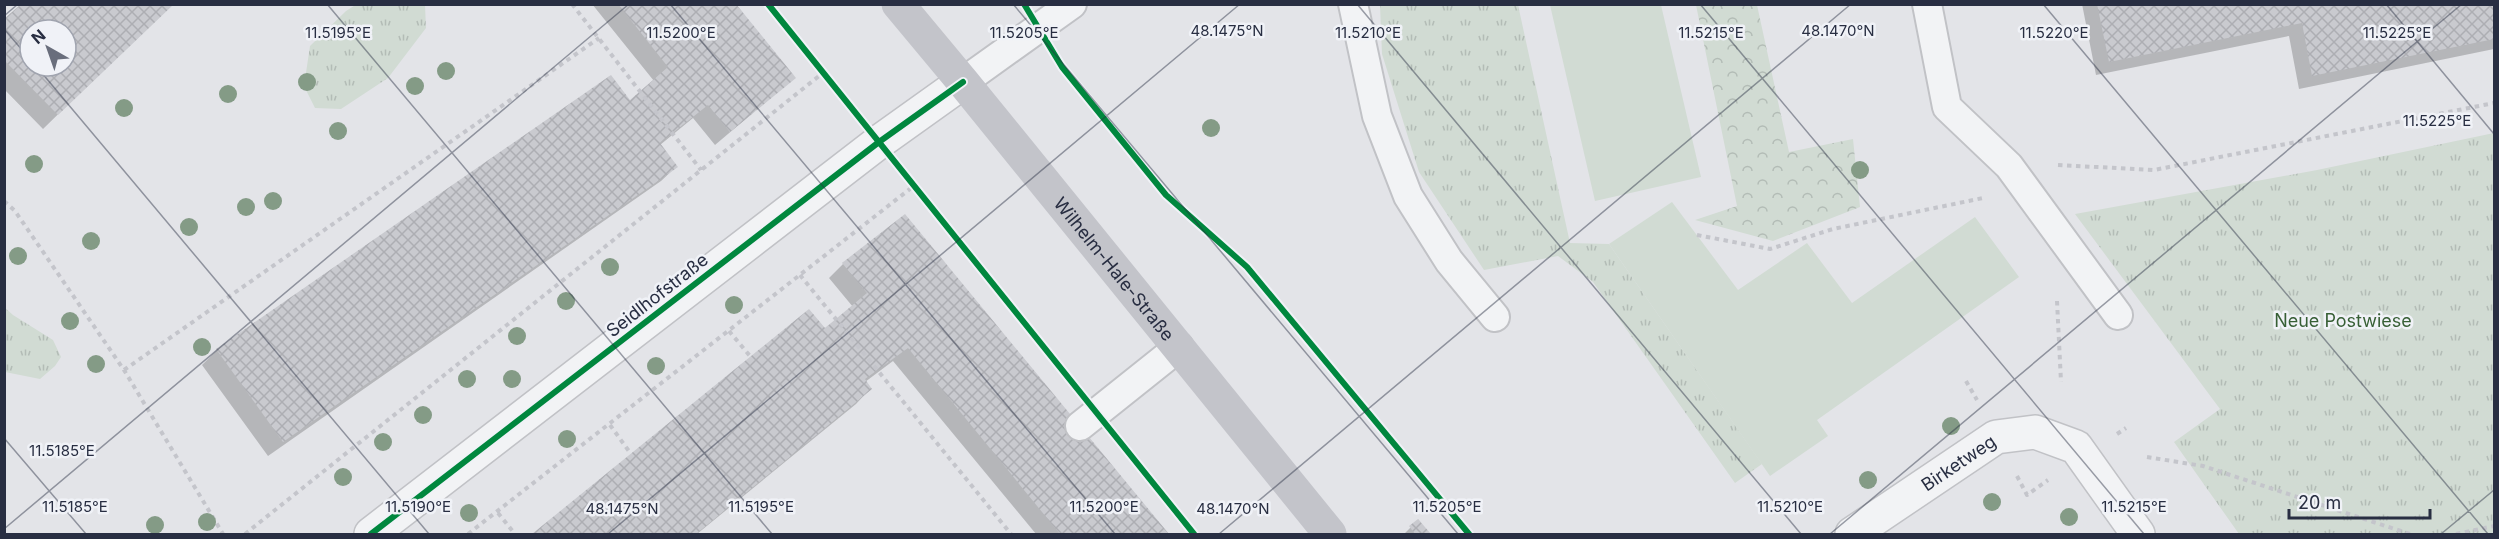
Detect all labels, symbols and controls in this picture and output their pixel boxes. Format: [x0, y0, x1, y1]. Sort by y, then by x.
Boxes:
north arrow [18, 18, 78, 78]
text: 48.1475°N [1190, 21, 1264, 40]
text: 48.1470°N [1801, 21, 1875, 40]
text: 11.5195°E [305, 23, 371, 42]
text: 11.5200°E [646, 23, 716, 42]
text: 11.5205°E [989, 23, 1059, 42]
text: 11.5210°E [1335, 23, 1401, 42]
text: 11.5215°E [1678, 23, 1744, 42]
text: 11.5220°E [2019, 23, 2089, 42]
text: 11.5225°E [2363, 23, 2431, 42]
text: N [27, 25, 49, 48]
text: 11.5225°E [2403, 111, 2471, 130]
street label: Wilhelm-Hale-Straße [1050, 193, 1179, 345]
street label: Seidlhofstraße [602, 249, 712, 341]
park label: Neue Postwiese [2274, 310, 2412, 331]
street label: Birketweg [1917, 430, 1999, 495]
text: 11.5185°E [29, 441, 95, 460]
scale bar [2289, 482, 2430, 520]
text: 20 m [2298, 492, 2341, 513]
text: 11.5185°E [42, 497, 108, 516]
text: 11.5190°E [385, 497, 451, 516]
text: 11.5195°E [728, 497, 794, 516]
text: 11.5200°E [1069, 497, 1139, 516]
text: 11.5205°E [1412, 497, 1482, 516]
text: 11.5210°E [1757, 497, 1823, 516]
text: 11.5215°E [2101, 497, 2167, 516]
text: 48.1475°N [585, 499, 659, 518]
text: 48.1470°N [1196, 499, 1270, 518]

